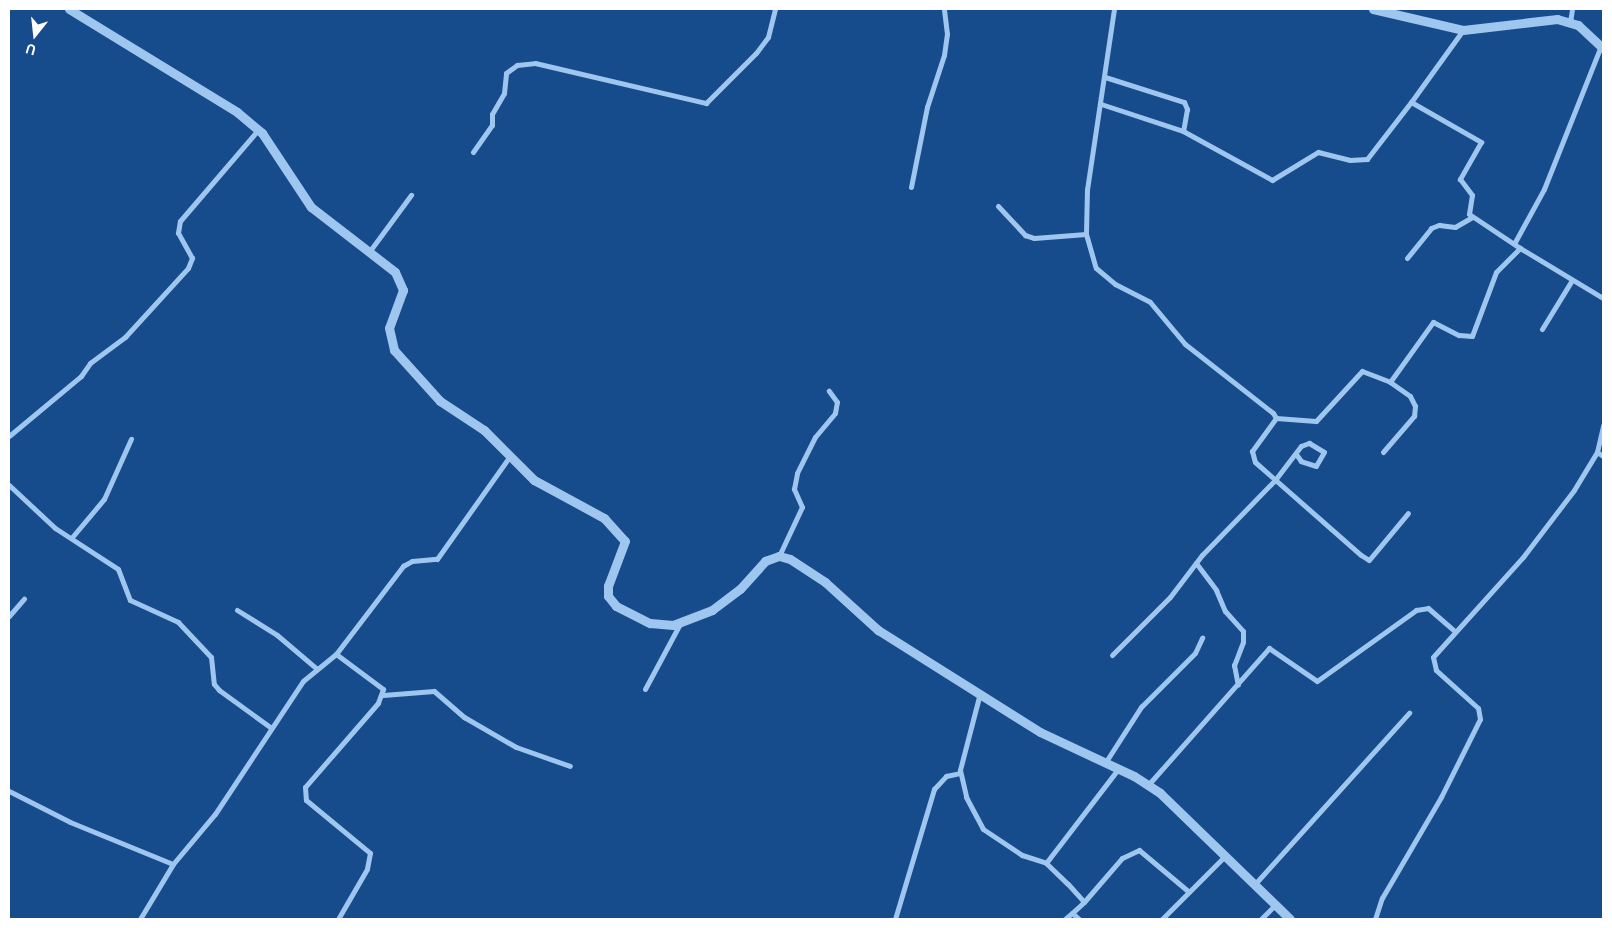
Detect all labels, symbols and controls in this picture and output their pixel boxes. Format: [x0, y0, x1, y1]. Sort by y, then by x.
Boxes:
north arrow [10, 10, 60, 60]
text: U [24, 39, 38, 59]

